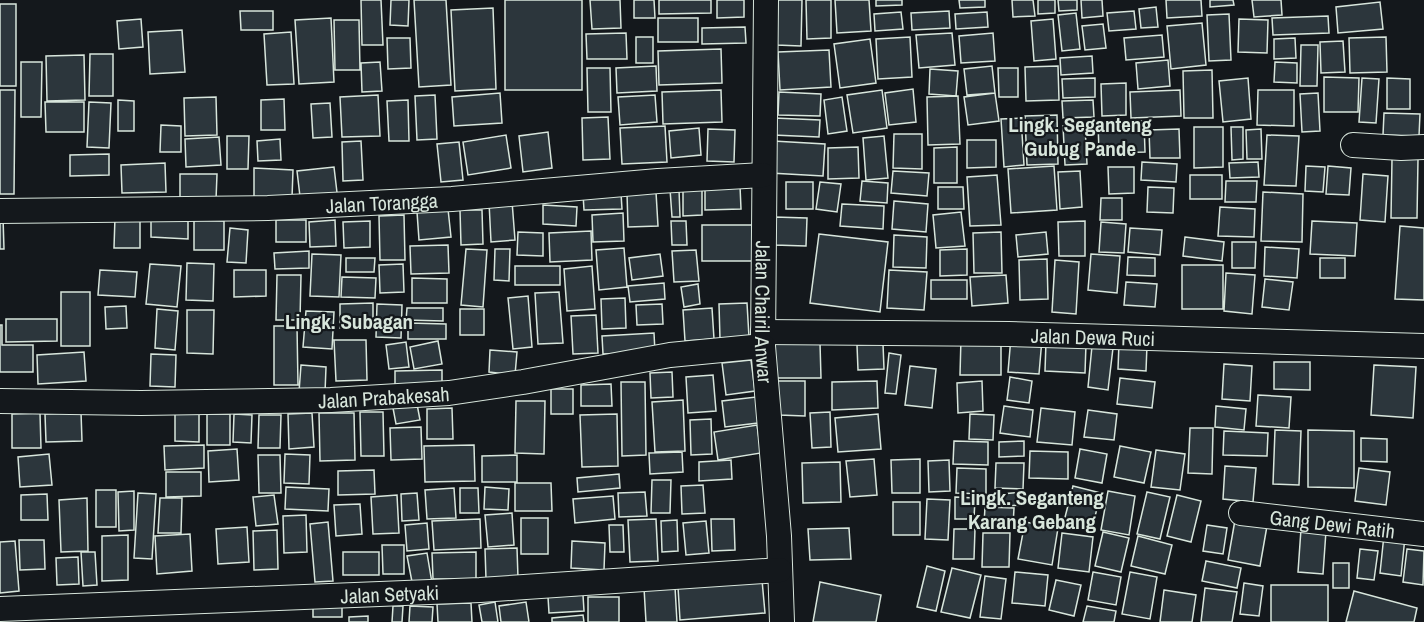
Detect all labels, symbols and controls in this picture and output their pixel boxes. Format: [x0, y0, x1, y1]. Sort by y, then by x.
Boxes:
district label: Lingk. Seganteng Gubug Pande [1008, 110, 1152, 163]
street label: Jalan Torangga [325, 186, 438, 219]
street label: Jalan Chairil Anwar [749, 241, 780, 385]
district label: Lingk. Subagan [285, 307, 413, 336]
street label: Jalan Dewa Ruci [1031, 321, 1155, 352]
street label: Jalan Prabakesah [318, 379, 450, 414]
district label: Lingk. Seganteng Karang Gebang [960, 483, 1104, 536]
street label: Gang Dewi Ratih [1268, 503, 1396, 544]
street label: Jalan Setyaki [340, 578, 439, 609]

